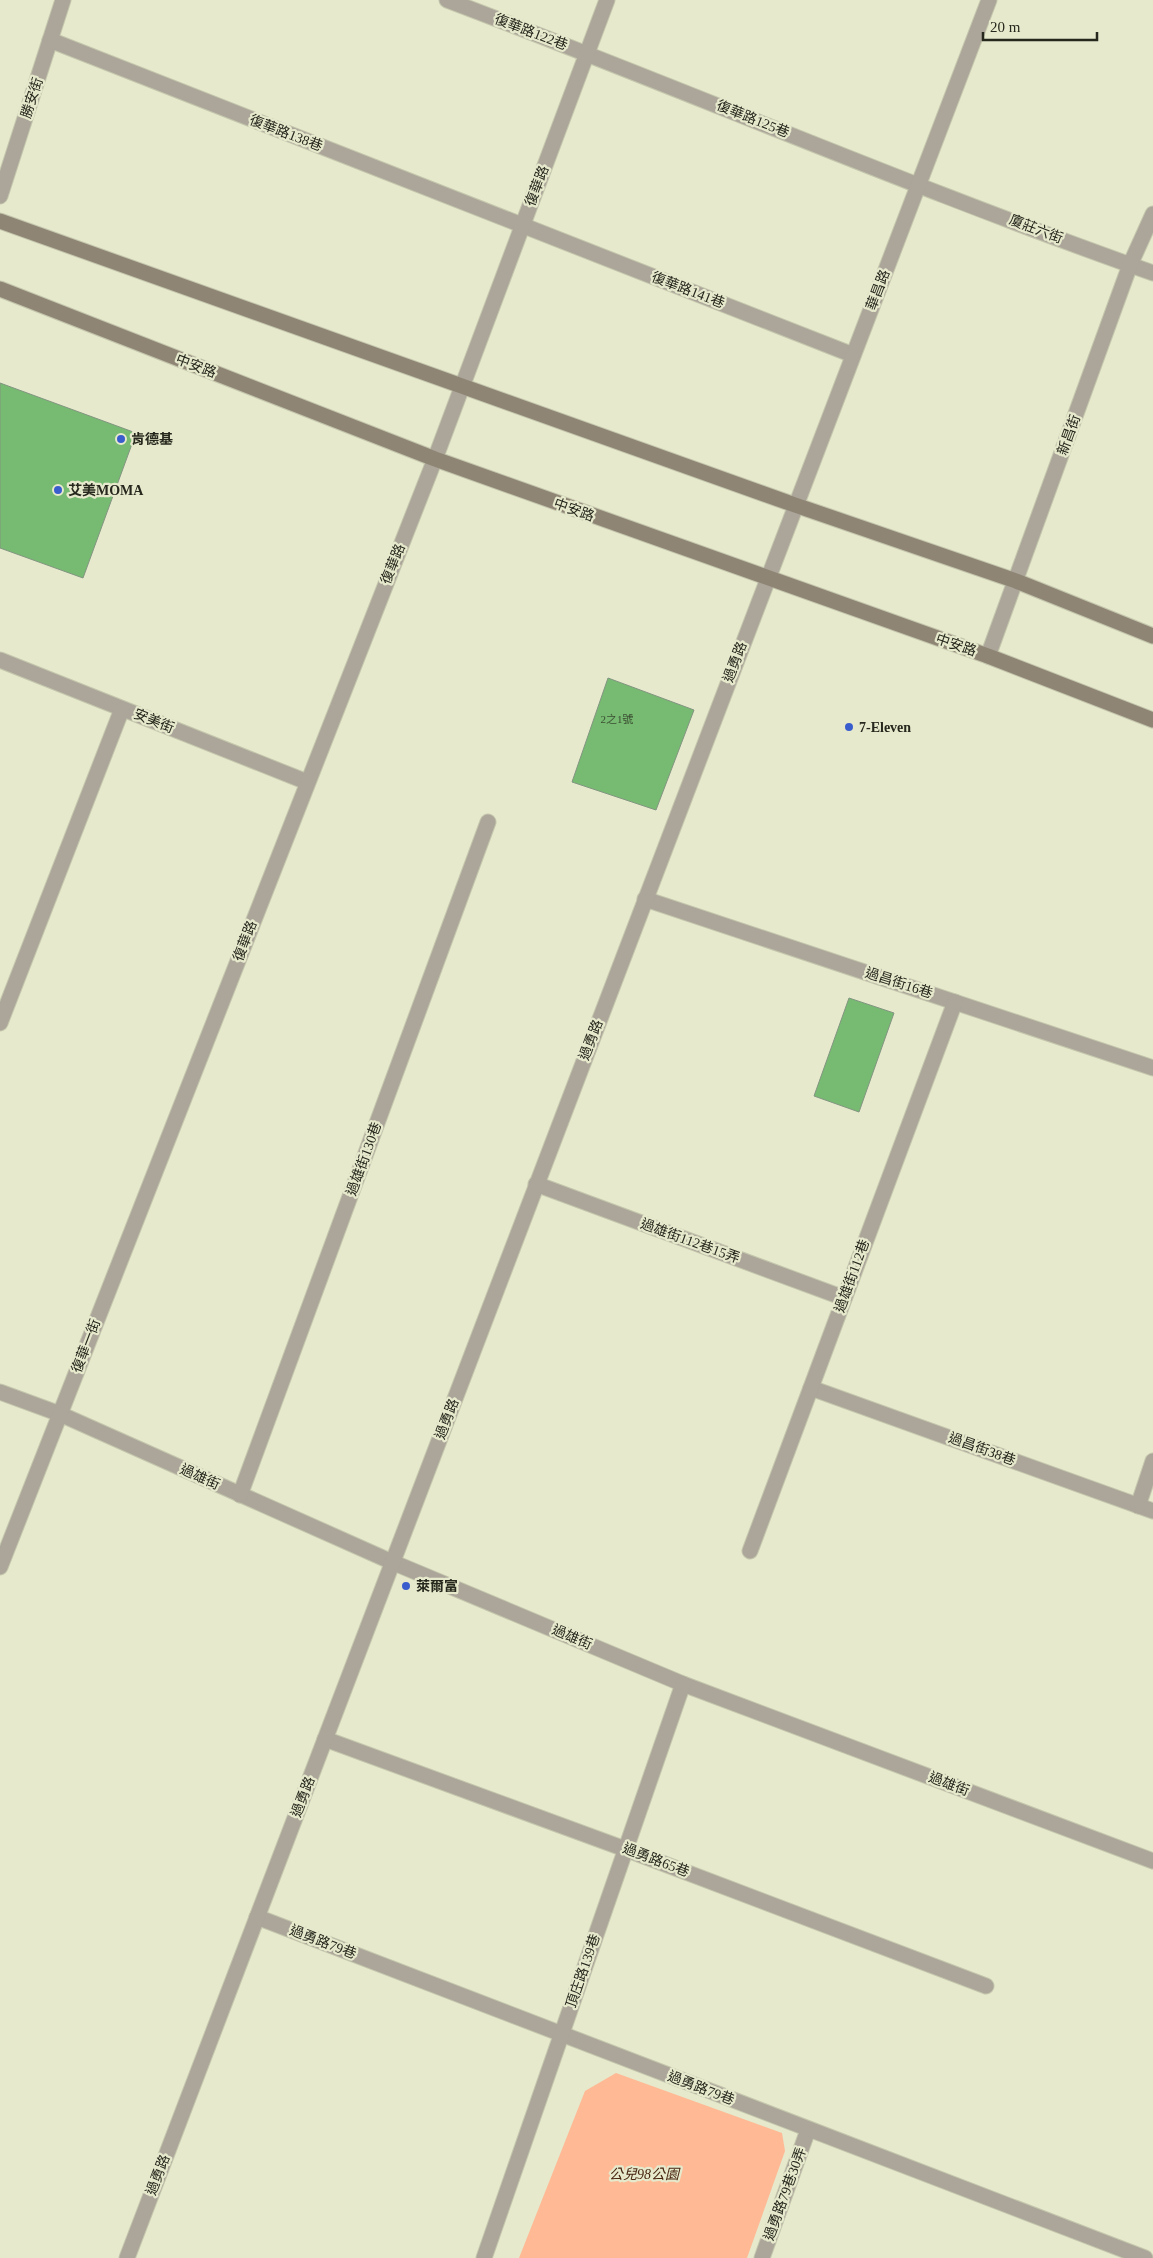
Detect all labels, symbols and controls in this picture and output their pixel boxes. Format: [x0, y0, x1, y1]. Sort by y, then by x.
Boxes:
scale bar [983, 10, 1097, 42]
street label: 復華路122巷 [492, 11, 570, 53]
text: 20 m [990, 19, 1021, 35]
street label: 勝安街 [18, 76, 46, 120]
street label: 復華路125巷 [714, 98, 792, 140]
street label: 復華路138巷 [247, 112, 325, 154]
street label: 復華路 [522, 164, 552, 208]
street label: 廈莊六街 [1007, 211, 1065, 246]
street label: 華昌路 [863, 268, 893, 312]
street label: 復華路141巷 [649, 269, 727, 311]
street label: 中安路 [174, 351, 218, 381]
street label: 新昌街 [1055, 413, 1083, 457]
place label: 肯德基 [131, 431, 173, 447]
marker: 肯德基 [115, 433, 127, 445]
place label: 艾美MOMA [68, 483, 144, 498]
marker: 艾美MOMA [52, 484, 64, 496]
street label: 中安路 [552, 496, 596, 524]
street label: 復華路 [378, 542, 408, 586]
street label: 中安路 [934, 631, 978, 659]
street label: 過勇路 [720, 640, 750, 684]
street label: 安美街 [132, 706, 176, 736]
house number: 2之1號 [601, 713, 634, 725]
place label: 7-Eleven [859, 720, 911, 735]
marker: 7-Eleven [843, 721, 855, 733]
street label: 復華路 [230, 919, 260, 963]
street label: 過昌街16巷 [863, 965, 935, 1001]
street label: 過勇路 [576, 1018, 606, 1062]
street label: 過雄街130巷 [344, 1120, 384, 1198]
street label: 過雄街112巷15弄 [638, 1216, 742, 1266]
street label: 過雄街112巷 [832, 1237, 872, 1315]
street label: 復華一街 [69, 1317, 103, 1375]
street label: 過勇路 [432, 1397, 462, 1441]
street label: 過昌街38巷 [947, 1430, 1017, 1468]
street label: 過雄街 [178, 1462, 222, 1492]
place label: 萊爾富 [416, 1578, 458, 1594]
marker: 萊爾富 [400, 1580, 412, 1592]
street label: 過雄街 [550, 1622, 594, 1652]
street label: 過雄街 [927, 1769, 971, 1799]
street label: 過勇路 [288, 1775, 318, 1819]
street label: 過勇路65巷 [621, 1840, 691, 1880]
street label: 過勇路79巷 [288, 1922, 358, 1962]
street label: 頂庄路139巷 [563, 1932, 603, 2010]
street label: 過勇路79巷 [666, 2068, 736, 2108]
street label: 過勇路79巷30弄 [761, 2145, 809, 2243]
street label: 過勇路 [143, 2153, 173, 2197]
park label: 公兒98公園 [609, 2167, 681, 2182]

